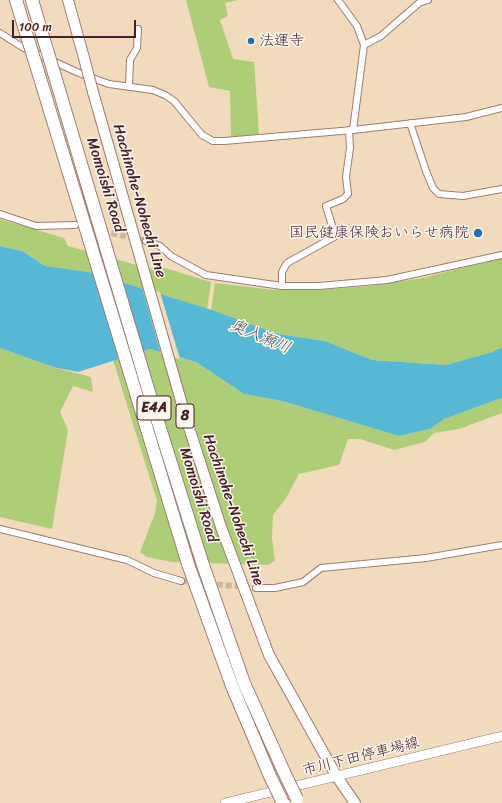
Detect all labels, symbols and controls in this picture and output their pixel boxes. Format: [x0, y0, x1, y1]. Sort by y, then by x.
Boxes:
scale bar [14, 12, 138, 38]
text: 100 m [19, 16, 52, 38]
place label: 法運寺 [259, 32, 304, 50]
marker: 法運寺 [246, 36, 256, 46]
street label: Hachinohe-Nohechi Line [108, 122, 170, 280]
street label: Momoishi Road [82, 135, 128, 235]
place label: 国民健康保険おいらせ病院 [289, 224, 469, 242]
marker: 国民健康保険おいらせ病院 [472, 227, 484, 239]
water label: 奥入瀬川 [227, 316, 293, 358]
road number: E4A [137, 396, 171, 420]
road number: 8 [176, 404, 194, 428]
street label: Hachinohe-Nohechi Line [199, 432, 267, 588]
street label: Momoishi Road [175, 445, 221, 545]
street label: 市川下田停車場線 [301, 734, 421, 780]

